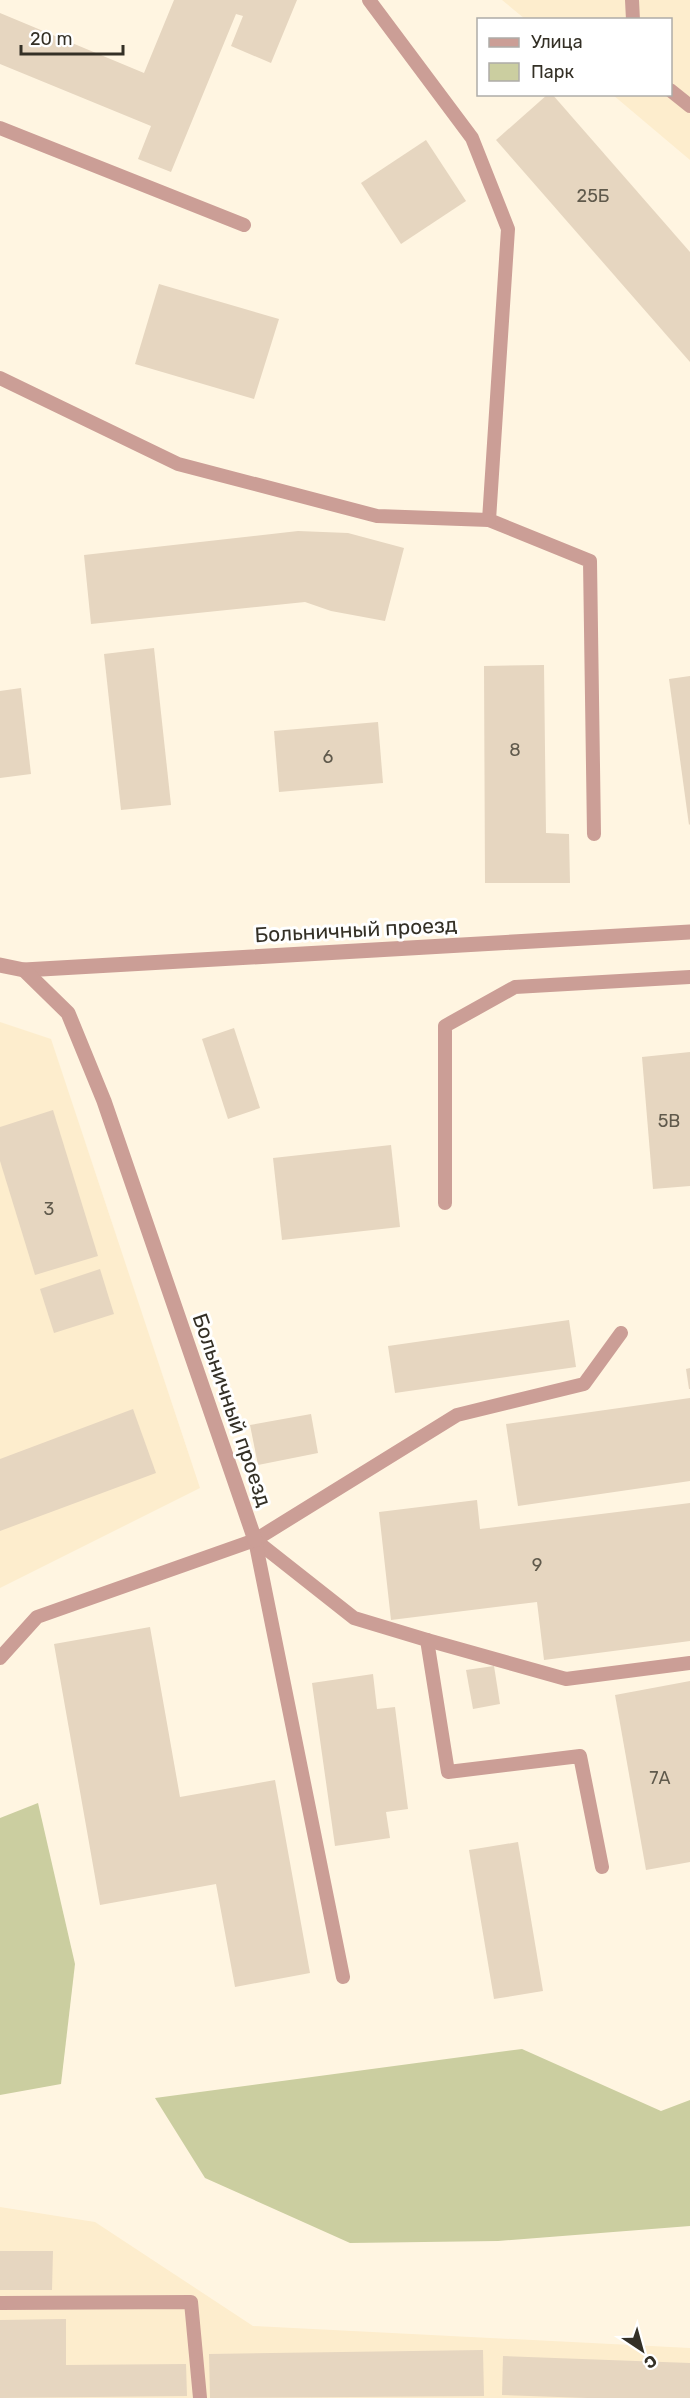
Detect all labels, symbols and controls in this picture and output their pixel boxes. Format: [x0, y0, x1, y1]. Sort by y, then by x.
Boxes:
scale bar [21, 18, 123, 56]
legend [477, 18, 672, 96]
text: 20 m [30, 28, 72, 50]
text: Улица [531, 31, 583, 53]
text: Парк [531, 61, 575, 83]
house number: 25Б [577, 185, 609, 207]
house number: 8 [509, 739, 521, 761]
house number: 6 [323, 746, 334, 768]
street label: Больничный проезд [254, 912, 458, 947]
house number: 5В [658, 1110, 680, 1132]
house number: 3 [44, 1198, 54, 1220]
street label: Больничный проезд [188, 1310, 277, 1510]
house number: 9 [532, 1554, 542, 1576]
house number: 7А [649, 1767, 671, 1789]
north arrow [612, 2320, 672, 2380]
text: С [640, 2351, 661, 2373]

